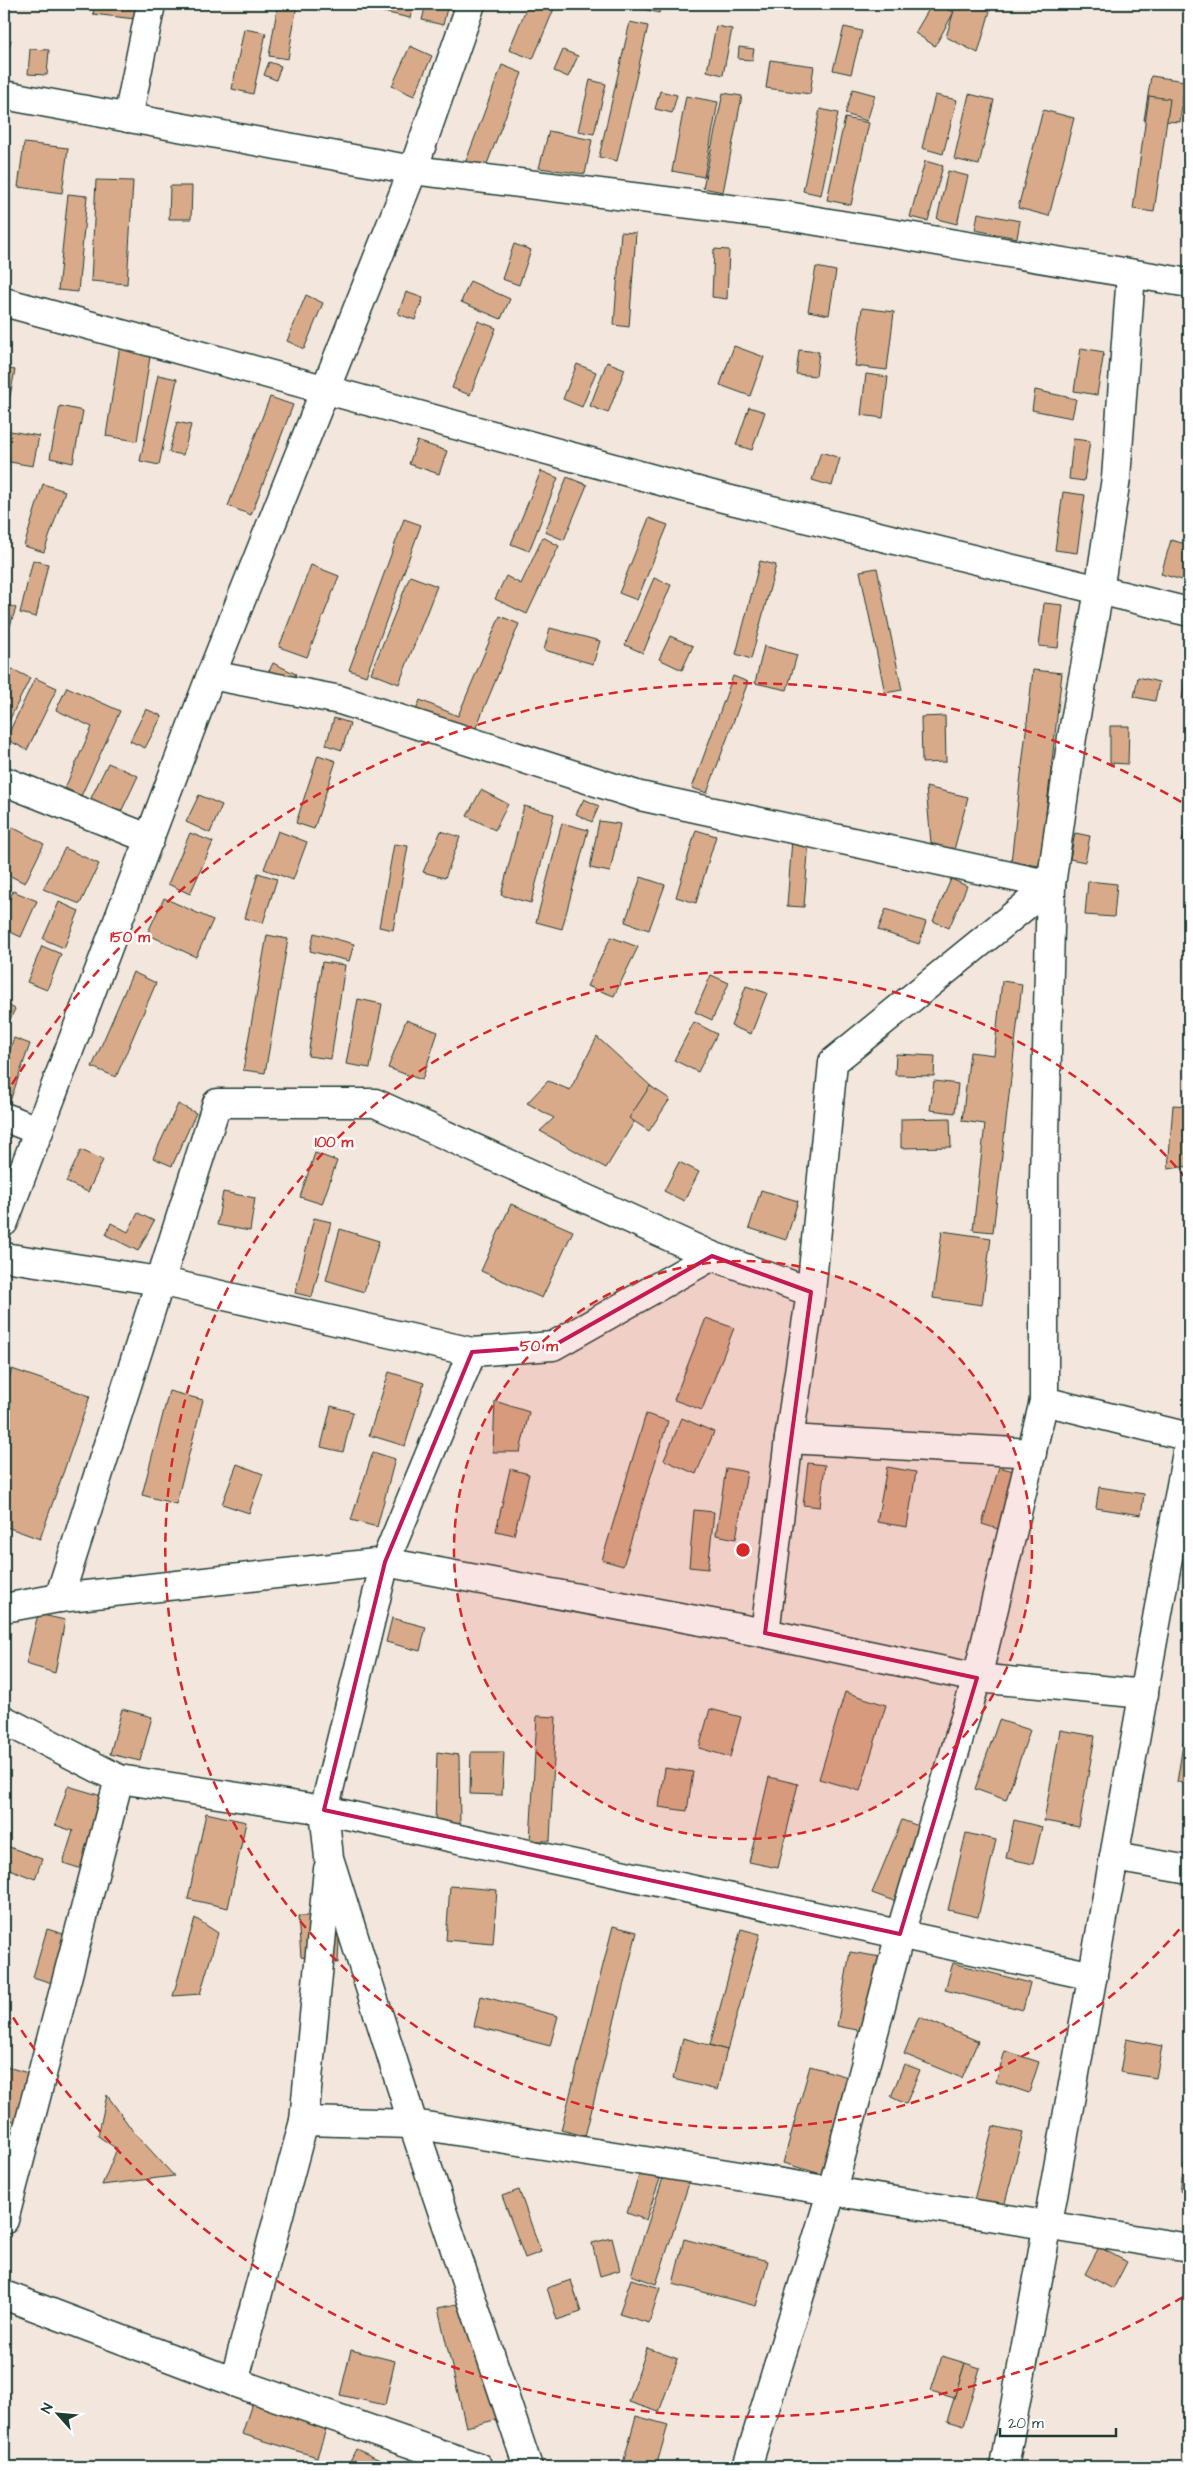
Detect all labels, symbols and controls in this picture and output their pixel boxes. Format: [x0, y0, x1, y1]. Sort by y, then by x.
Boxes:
text: 150 m [110, 927, 150, 948]
text: 100 m [315, 1132, 354, 1153]
text: 50 m [520, 1336, 558, 1357]
centre of rings [734, 1541, 752, 1559]
north arrow [32, 2388, 82, 2438]
text: N [36, 2400, 58, 2417]
scale bar [1000, 2406, 1117, 2438]
text: 20 m [1008, 2413, 1044, 2434]

